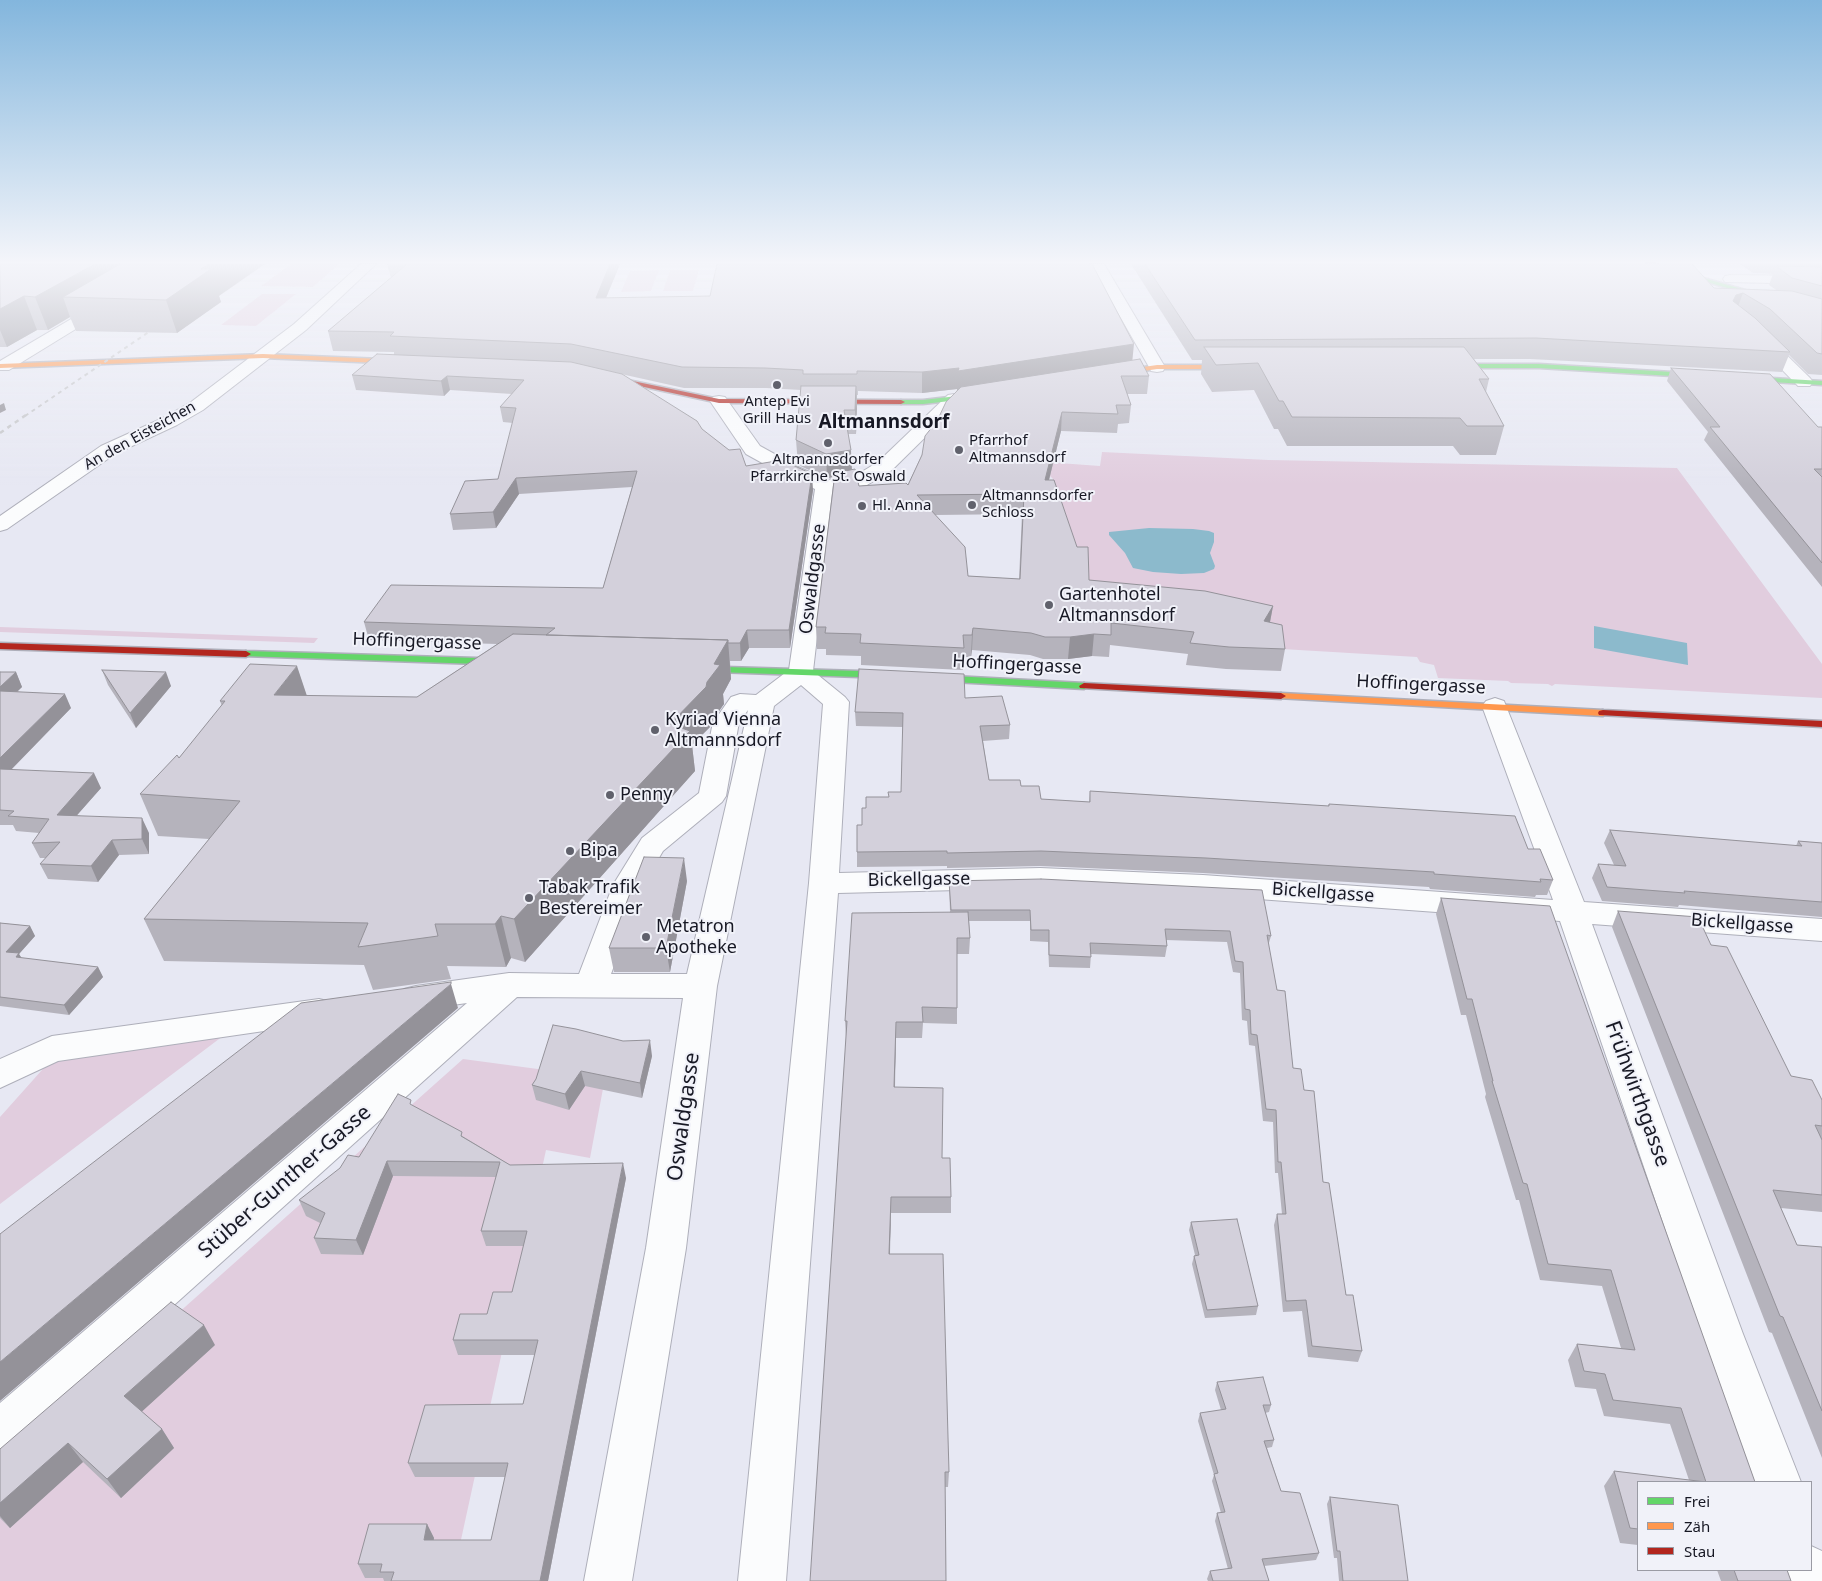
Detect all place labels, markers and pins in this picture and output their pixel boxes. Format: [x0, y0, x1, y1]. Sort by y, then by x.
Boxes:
marker: Antep Evi Grill Haus [771, 379, 783, 391]
place label: Antep Evi Grill Haus [743, 393, 811, 428]
place label: Pfarrhof Altmannsdorf [969, 432, 1066, 467]
marker: Altmannsdorfer Pfarrkirche St. Oswald [822, 437, 834, 449]
marker: Pfarrhof Altmannsdorf [953, 444, 965, 456]
place label: Altmannsdorfer Pfarrkirche St. Oswald [750, 451, 906, 486]
place label: Altmannsdorfer Schloss [982, 487, 1093, 522]
place label: Hl. Anna [872, 497, 931, 515]
marker: Altmannsdorfer Schloss [966, 499, 978, 511]
marker: Hl. Anna [856, 500, 868, 512]
place label: Gartenhotel Altmannsdorf [1059, 584, 1175, 626]
marker: Gartenhotel Altmannsdorf [1043, 599, 1055, 611]
place label: Kyriad Vienna Altmannsdorf [665, 709, 781, 752]
marker: Kyriad Vienna Altmannsdorf [649, 724, 661, 736]
place label: Penny [620, 784, 672, 806]
marker: Penny [604, 789, 616, 801]
place label: Bipa [580, 840, 618, 862]
marker: Bipa [564, 845, 576, 857]
place label: Tabak Trafik Bestereimer [539, 877, 642, 920]
marker: Tabak Trafik Bestereimer [523, 892, 535, 904]
place label: Metatron Apotheke [656, 916, 737, 959]
marker: Metatron Apotheke [640, 931, 652, 943]

